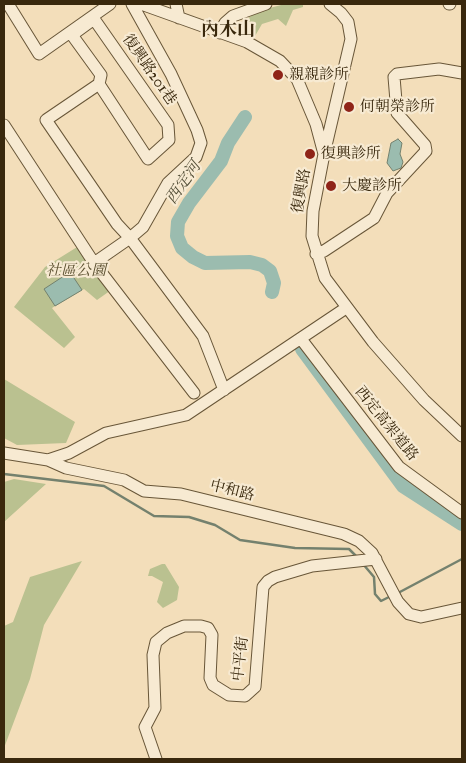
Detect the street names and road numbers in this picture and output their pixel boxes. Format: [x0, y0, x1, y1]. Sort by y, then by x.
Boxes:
street label: 復興路201巷 [118, 31, 180, 109]
street label: 復興路 [289, 167, 315, 215]
street label: 西定高架道路 [351, 383, 421, 465]
street label: 中和路 [208, 477, 256, 505]
street label: 中平街 [229, 636, 253, 682]

